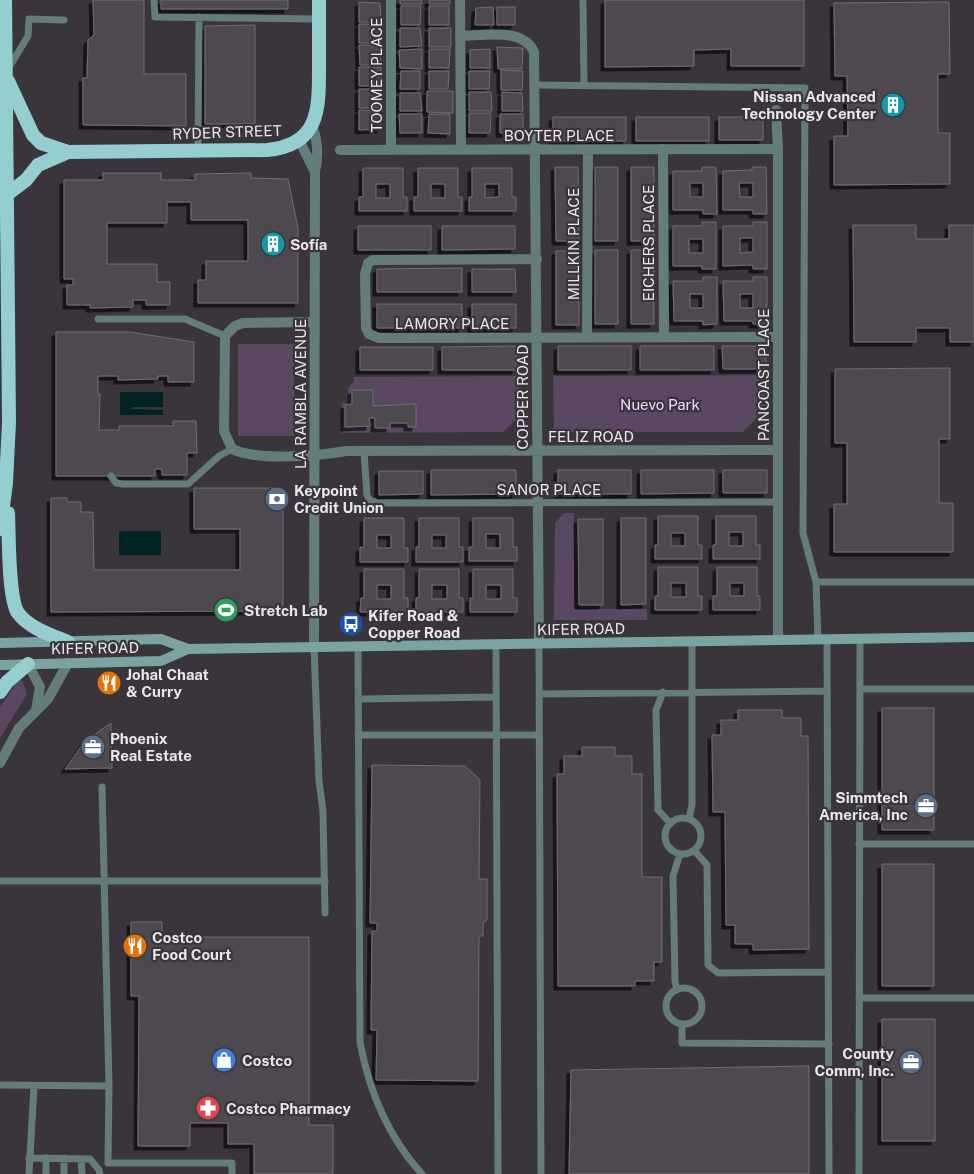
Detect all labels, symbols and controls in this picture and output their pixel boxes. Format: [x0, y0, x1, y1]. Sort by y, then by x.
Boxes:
street label: TOOMEY PLACE [368, 18, 385, 132]
place label: Nissan Advanced Technology Center [741, 88, 876, 122]
building icon: Nissan Advanced Technology Center [880, 92, 906, 118]
street label: RYDER STREET [172, 122, 282, 142]
street label: BOYTER PLACE [504, 127, 614, 144]
street label: EICHERS PLACE [640, 185, 657, 301]
street label: MILLKIN PLACE [565, 188, 582, 300]
building icon: Sofía [260, 231, 286, 257]
place label: Sofía [290, 236, 327, 253]
street label: PANCOAST PLACE [755, 309, 772, 441]
street label: LAMORY PLACE [395, 315, 509, 332]
street label: LA RAMBLA AVENUE [292, 319, 309, 469]
street label: COPPER ROAD [514, 344, 531, 450]
park label: Nuevo Park [620, 396, 700, 413]
street label: FELIZ ROAD [548, 428, 634, 445]
street label: SANOR PLACE [497, 481, 601, 498]
place label: Keypoint Credit Union [294, 482, 384, 516]
bank icon: Keypoint Credit Union [264, 486, 290, 512]
sports icon: Stretch Lab [213, 597, 239, 623]
place label: Stretch Lab [244, 602, 328, 619]
place label: Kifer Road & Copper Road [368, 607, 460, 641]
bus stop icon: Kifer Road & Copper Road [338, 611, 364, 637]
street label: KIFER ROAD [537, 620, 625, 638]
street label: KIFER ROAD [51, 639, 139, 657]
place label: Johal Chaat & Curry [126, 666, 209, 700]
restaurant icon: Johal Chaat & Curry [96, 670, 122, 696]
place label: Phoenix Real Estate [110, 730, 192, 764]
office icon: Phoenix Real Estate [80, 734, 106, 760]
place label: Simmtech America, Inc [819, 789, 908, 823]
office icon: Simmtech America, Inc [913, 793, 939, 819]
place label: Costco Food Court [152, 929, 231, 963]
restaurant icon: Costco Food Court [122, 933, 148, 959]
place label: County Comm, Inc. [814, 1045, 895, 1079]
shop icon: Costco [211, 1047, 237, 1073]
office icon: County Comm, Inc. [898, 1049, 924, 1075]
place label: Costco [242, 1052, 292, 1069]
pharmacy icon: Costco Pharmacy [195, 1095, 221, 1121]
place label: Costco Pharmacy [226, 1100, 352, 1117]

